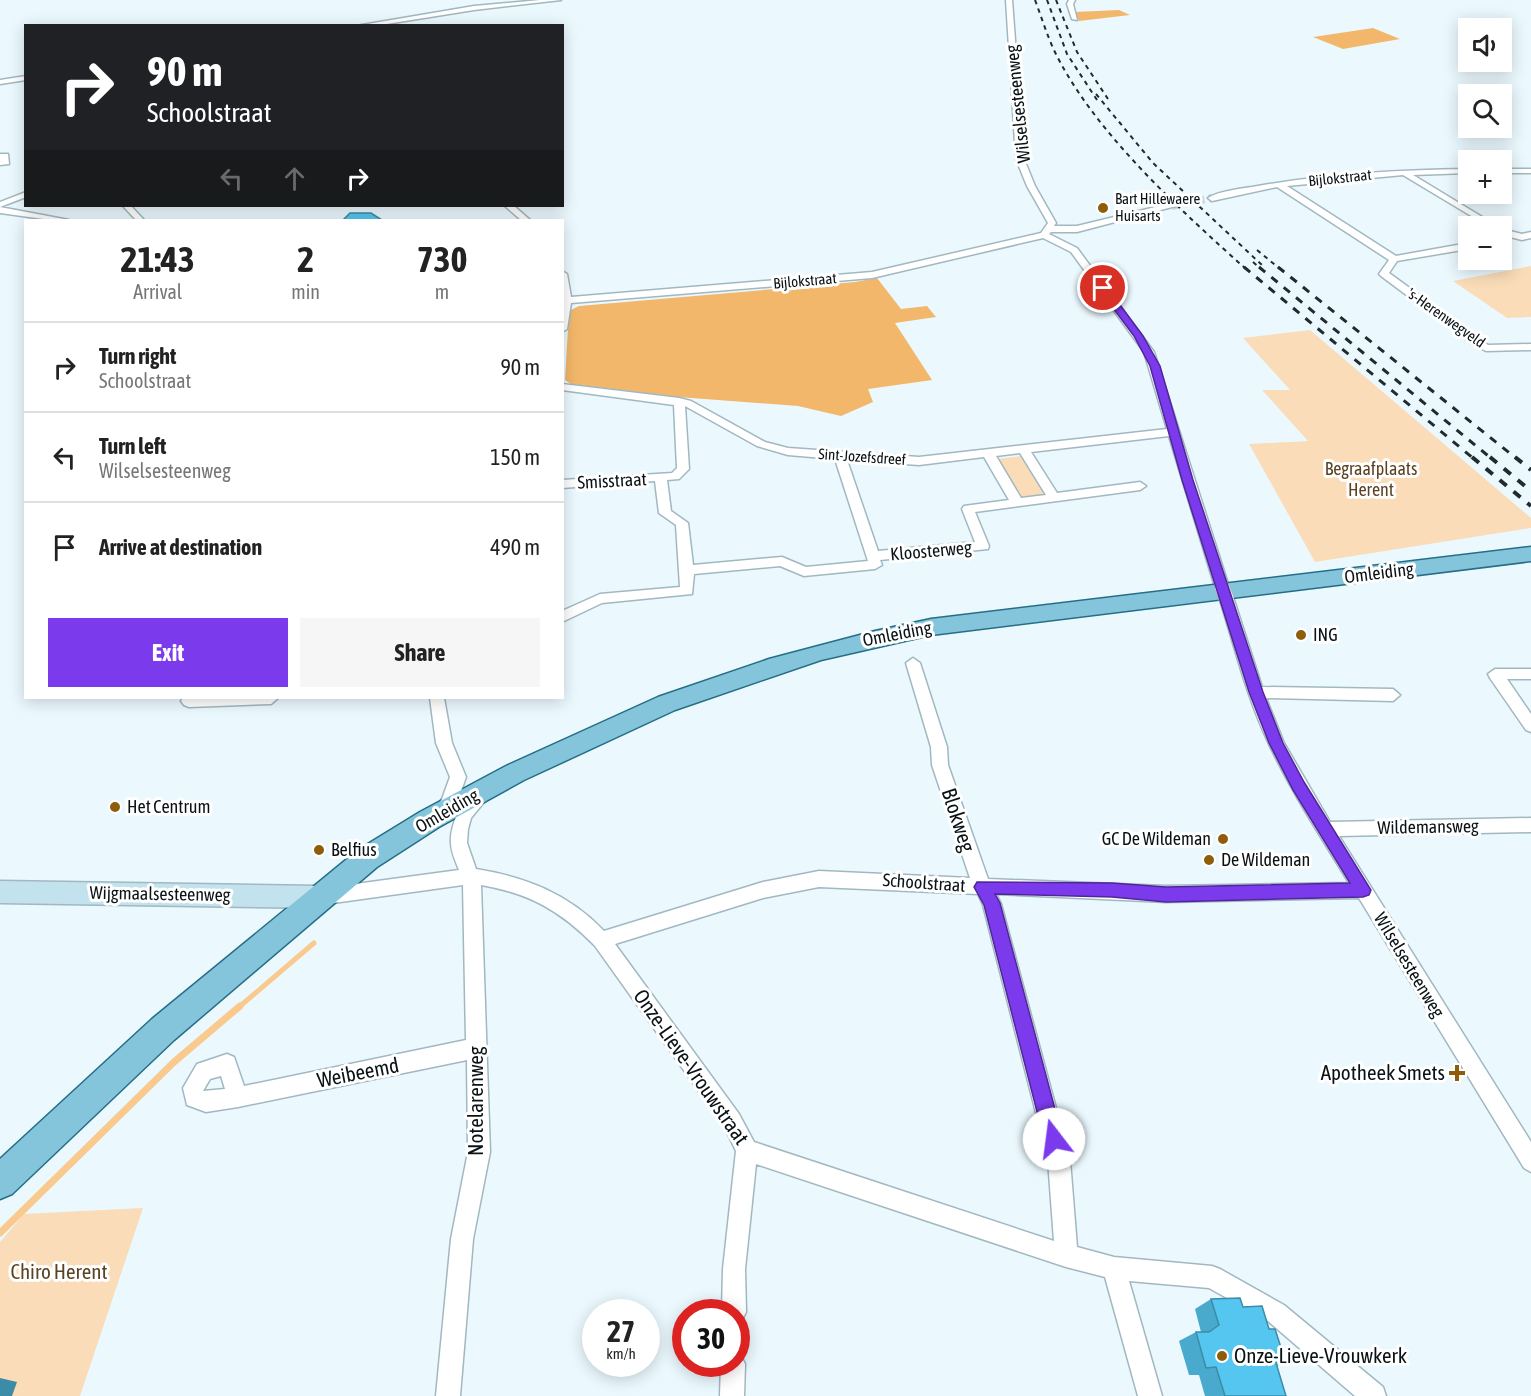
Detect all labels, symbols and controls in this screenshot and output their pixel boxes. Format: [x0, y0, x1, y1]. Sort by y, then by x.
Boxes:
map controls [1458, 18, 1512, 270]
button: sound [1458, 18, 1512, 72]
street label: Wilselsesteenweg [1001, 44, 1034, 164]
text: 90 m [147, 47, 222, 95]
icon: right [48, 48, 126, 126]
button: search [1458, 84, 1512, 138]
text: Schoolstraat [147, 97, 272, 128]
button: + [1458, 150, 1512, 204]
icon: left [215, 162, 248, 195]
icon: ahead [278, 162, 311, 195]
icon: right [341, 162, 374, 195]
street label: Bijlokstraat [1307, 166, 1372, 189]
place label: Bart Hillewaere Huisarts [1115, 190, 1200, 224]
marker: Bart Hillewaere Huisarts [1096, 201, 1110, 215]
button: − [1458, 216, 1512, 270]
text: 21:43 [121, 238, 195, 280]
text: 2 [297, 238, 314, 280]
text: 730 [417, 238, 467, 280]
pin [1077, 262, 1128, 313]
street label: Bijlokstraat [773, 269, 837, 292]
icon: arrive [1086, 271, 1119, 304]
text: Arrival [133, 280, 182, 303]
text: min [291, 280, 320, 303]
text: m [435, 280, 449, 303]
street label: 's-Herenwegveld [1404, 284, 1489, 351]
text: Turn right [99, 343, 176, 369]
icon: right [48, 351, 81, 384]
text: 90 m [500, 354, 540, 380]
text: Schoolstraat [99, 369, 191, 392]
text: Turn left [99, 433, 166, 459]
icon: left [48, 441, 81, 474]
text: 150 m [490, 444, 540, 470]
street label: Sint-Jozefsdreef [818, 445, 906, 468]
park label: Begraafplaats Herent [1325, 458, 1417, 500]
text: Wilselsesteenweg [99, 459, 231, 482]
street label: Smisstraat [577, 468, 647, 493]
icon: arrive [48, 531, 81, 564]
text: Arrive at destination [99, 534, 262, 560]
text: 490 m [490, 534, 540, 560]
street label: Kloosterweg [889, 536, 973, 565]
street label: Omleiding [1343, 558, 1415, 587]
street label: Omleiding [861, 617, 933, 650]
button: Exit [48, 618, 288, 687]
button: Share [300, 618, 540, 687]
place label: ING [1313, 624, 1338, 645]
marker: ING [1294, 628, 1308, 642]
street label: Omleiding [411, 784, 482, 837]
street label: Blokweg [937, 785, 980, 854]
place label: Het Centrum [127, 796, 210, 817]
marker: Het Centrum [108, 800, 122, 814]
street label: Wildemansweg [1377, 815, 1479, 838]
place label: GC De Wildeman [1102, 828, 1211, 849]
marker: GC De Wildeman [1216, 832, 1230, 846]
place label: Belfius [331, 839, 377, 860]
marker: Belfius [312, 843, 326, 857]
place label: De Wildeman [1221, 849, 1310, 870]
marker: De Wildeman [1202, 853, 1216, 867]
street label: Schoolstraat [882, 869, 966, 896]
street label: Wijgmaalsesteenweg [89, 882, 231, 905]
street label: Wilselsesteenweg [1370, 909, 1449, 1021]
street label: Onze-Lieve-Vrouwstraat [629, 984, 754, 1149]
street label: Notelarenweg [463, 1046, 487, 1156]
street label: Weibeemd [315, 1052, 401, 1092]
place label: Apotheek Smets [1321, 1060, 1445, 1084]
marker: Apotheek Smets [1450, 1066, 1464, 1080]
position arrow [1022, 1107, 1086, 1171]
park label: Chiro Herent [10, 1259, 108, 1283]
speed limit sign: 30 [672, 1299, 750, 1377]
text: 27 [607, 1314, 635, 1348]
place label: Onze-Lieve-Vrouwkerk [1234, 1343, 1407, 1367]
text: km/h [606, 1345, 636, 1362]
marker: Onze-Lieve-Vrouwkerk [1215, 1349, 1229, 1363]

